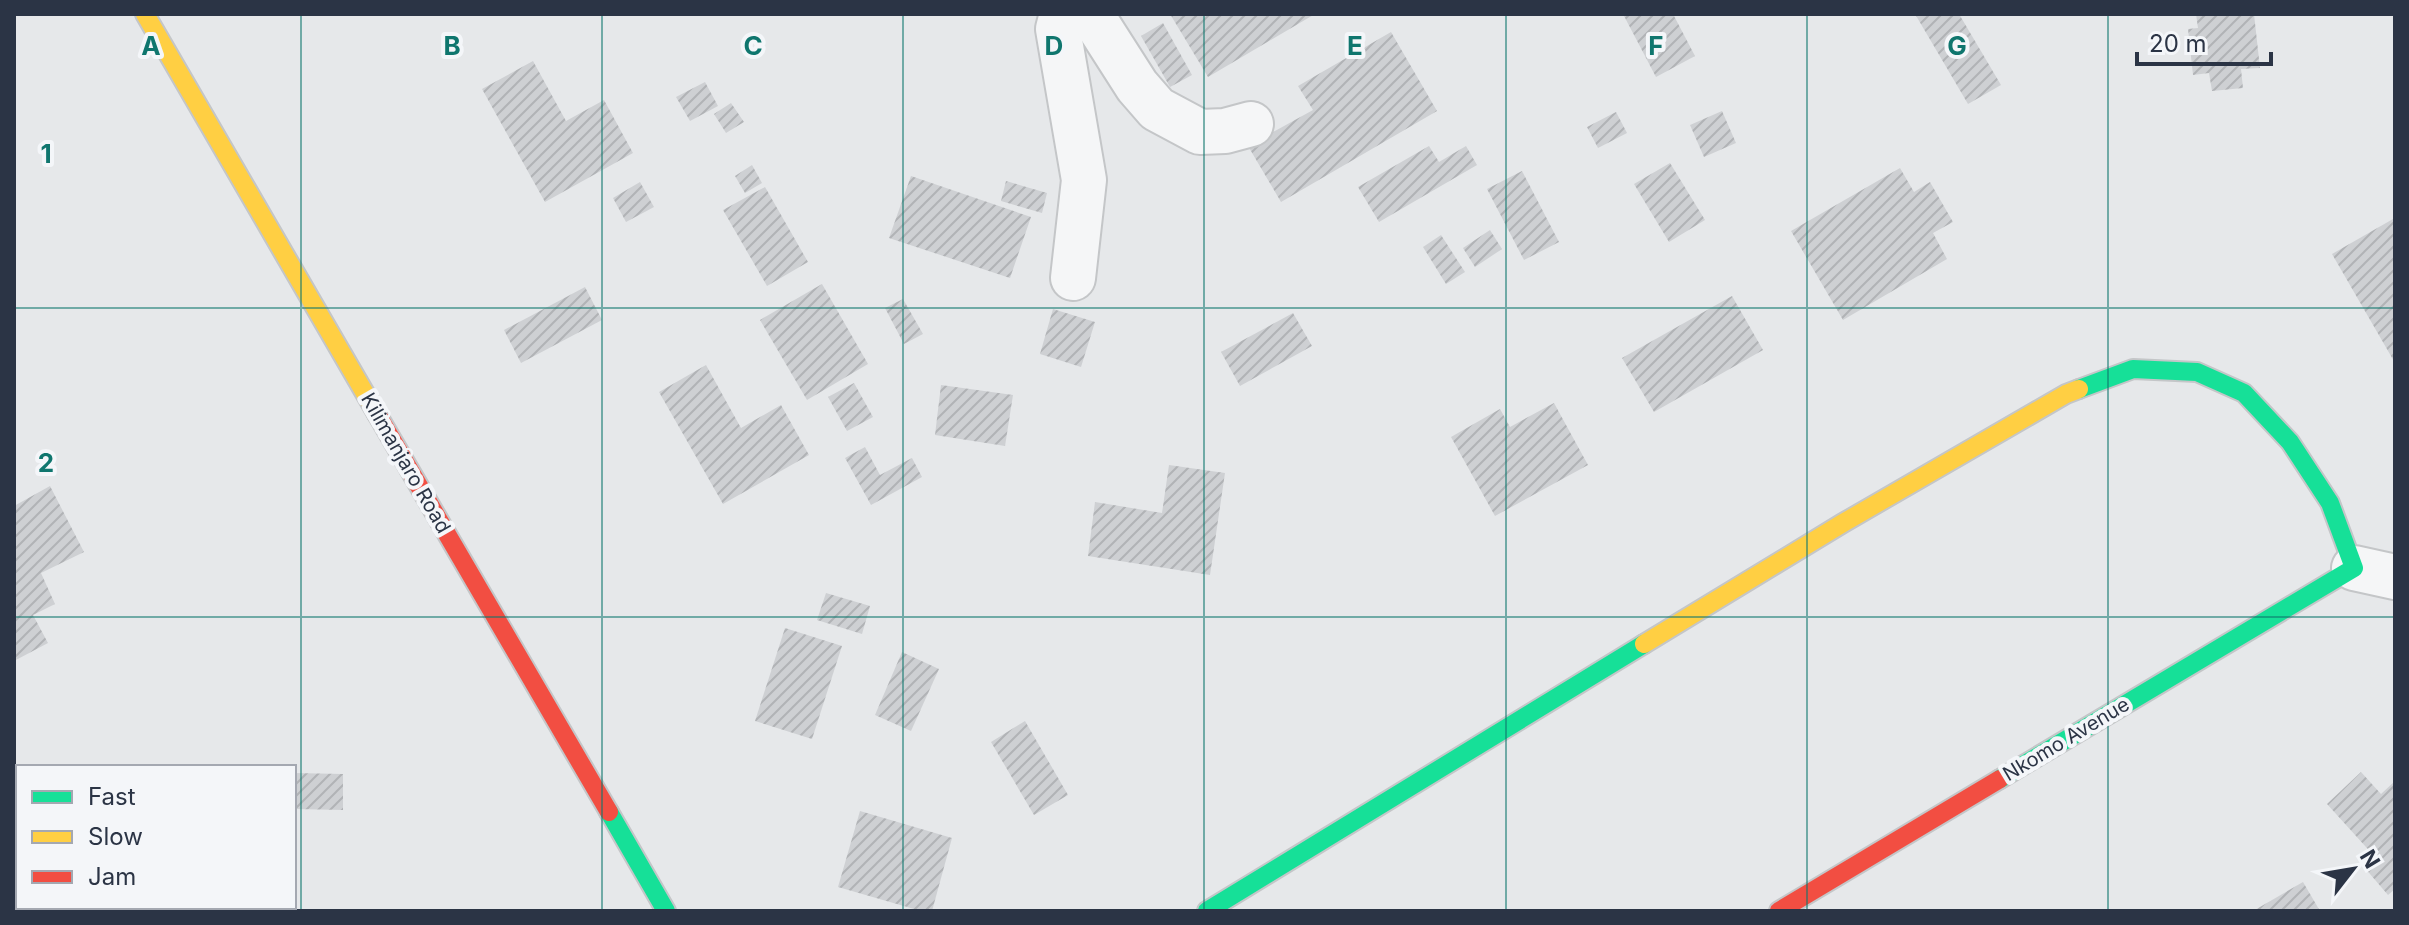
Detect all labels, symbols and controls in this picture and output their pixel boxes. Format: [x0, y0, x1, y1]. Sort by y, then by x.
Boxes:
scale bar [2137, 16, 2271, 66]
text: 20 m [2149, 29, 2207, 58]
text: A [141, 30, 161, 61]
text: B [443, 30, 461, 61]
text: C [743, 30, 763, 61]
text: D [1045, 30, 1063, 61]
text: E [1347, 30, 1363, 61]
text: F [1648, 30, 1664, 61]
text: G [1947, 30, 1967, 61]
text: 1 [40, 138, 52, 169]
street label: Kilimanjaro Road [356, 389, 456, 537]
text: 2 [38, 447, 54, 478]
street label: Nkomo Avenue [1999, 692, 2133, 786]
legend [16, 765, 296, 909]
text: Fast [88, 782, 136, 811]
text: Slow [88, 822, 143, 851]
north arrow [2313, 829, 2393, 909]
text: N [2355, 845, 2386, 873]
text: Jam [88, 862, 136, 891]

